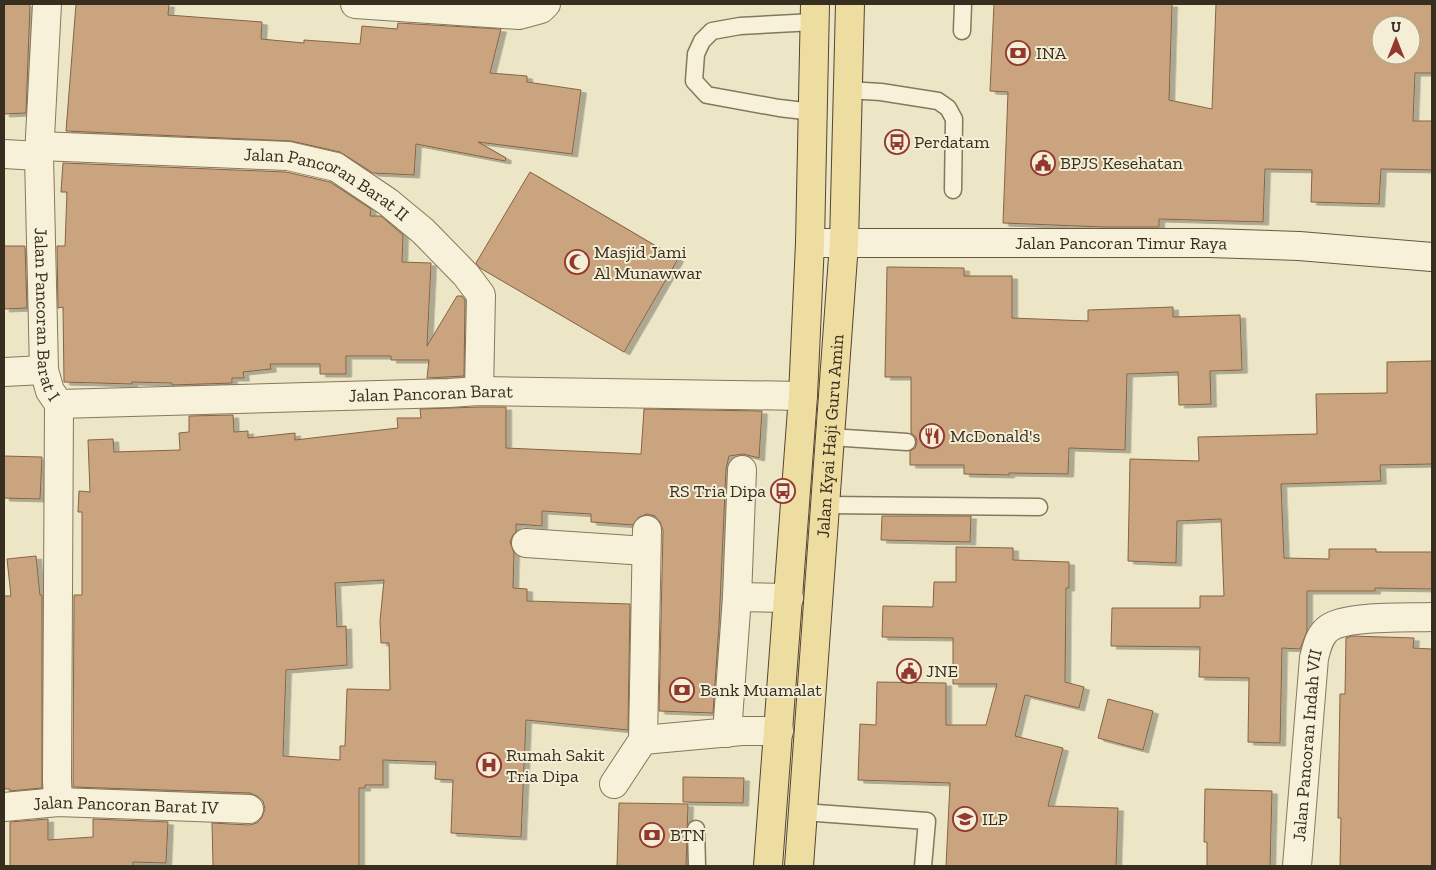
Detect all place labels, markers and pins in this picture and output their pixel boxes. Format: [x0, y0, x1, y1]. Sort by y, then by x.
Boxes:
bank icon: INA [1005, 40, 1031, 66]
place label: INA [1036, 42, 1067, 64]
bus stop icon: Perdatam [884, 129, 910, 155]
place label: Perdatam [914, 131, 990, 153]
public building icon: BPJS Kesehatan [1030, 150, 1056, 176]
place label: BPJS Kesehatan [1060, 152, 1183, 174]
place label: Masjid Jami Al Munawwar [594, 241, 703, 284]
mosque icon: Masjid Jami Al Munawwar [564, 249, 590, 275]
restaurant icon: McDonald's [919, 423, 945, 449]
place label: McDonald's [950, 425, 1040, 447]
bus stop icon: RS Tria Dipa [770, 478, 796, 504]
place label: RS Tria Dipa [669, 480, 766, 502]
public building icon: JNE [896, 658, 922, 684]
place label: JNE [926, 660, 958, 682]
bank icon: Bank Muamalat [669, 677, 695, 703]
place label: Bank Muamalat [700, 679, 822, 701]
place label: Rumah Sakit Tria Dipa [506, 744, 605, 787]
hospital icon: Rumah Sakit Tria Dipa [476, 752, 502, 778]
school or university icon: ILP [952, 806, 978, 832]
place label: ILP [982, 808, 1008, 830]
bank icon: BTN [639, 822, 665, 848]
place label: BTN [670, 824, 705, 846]

